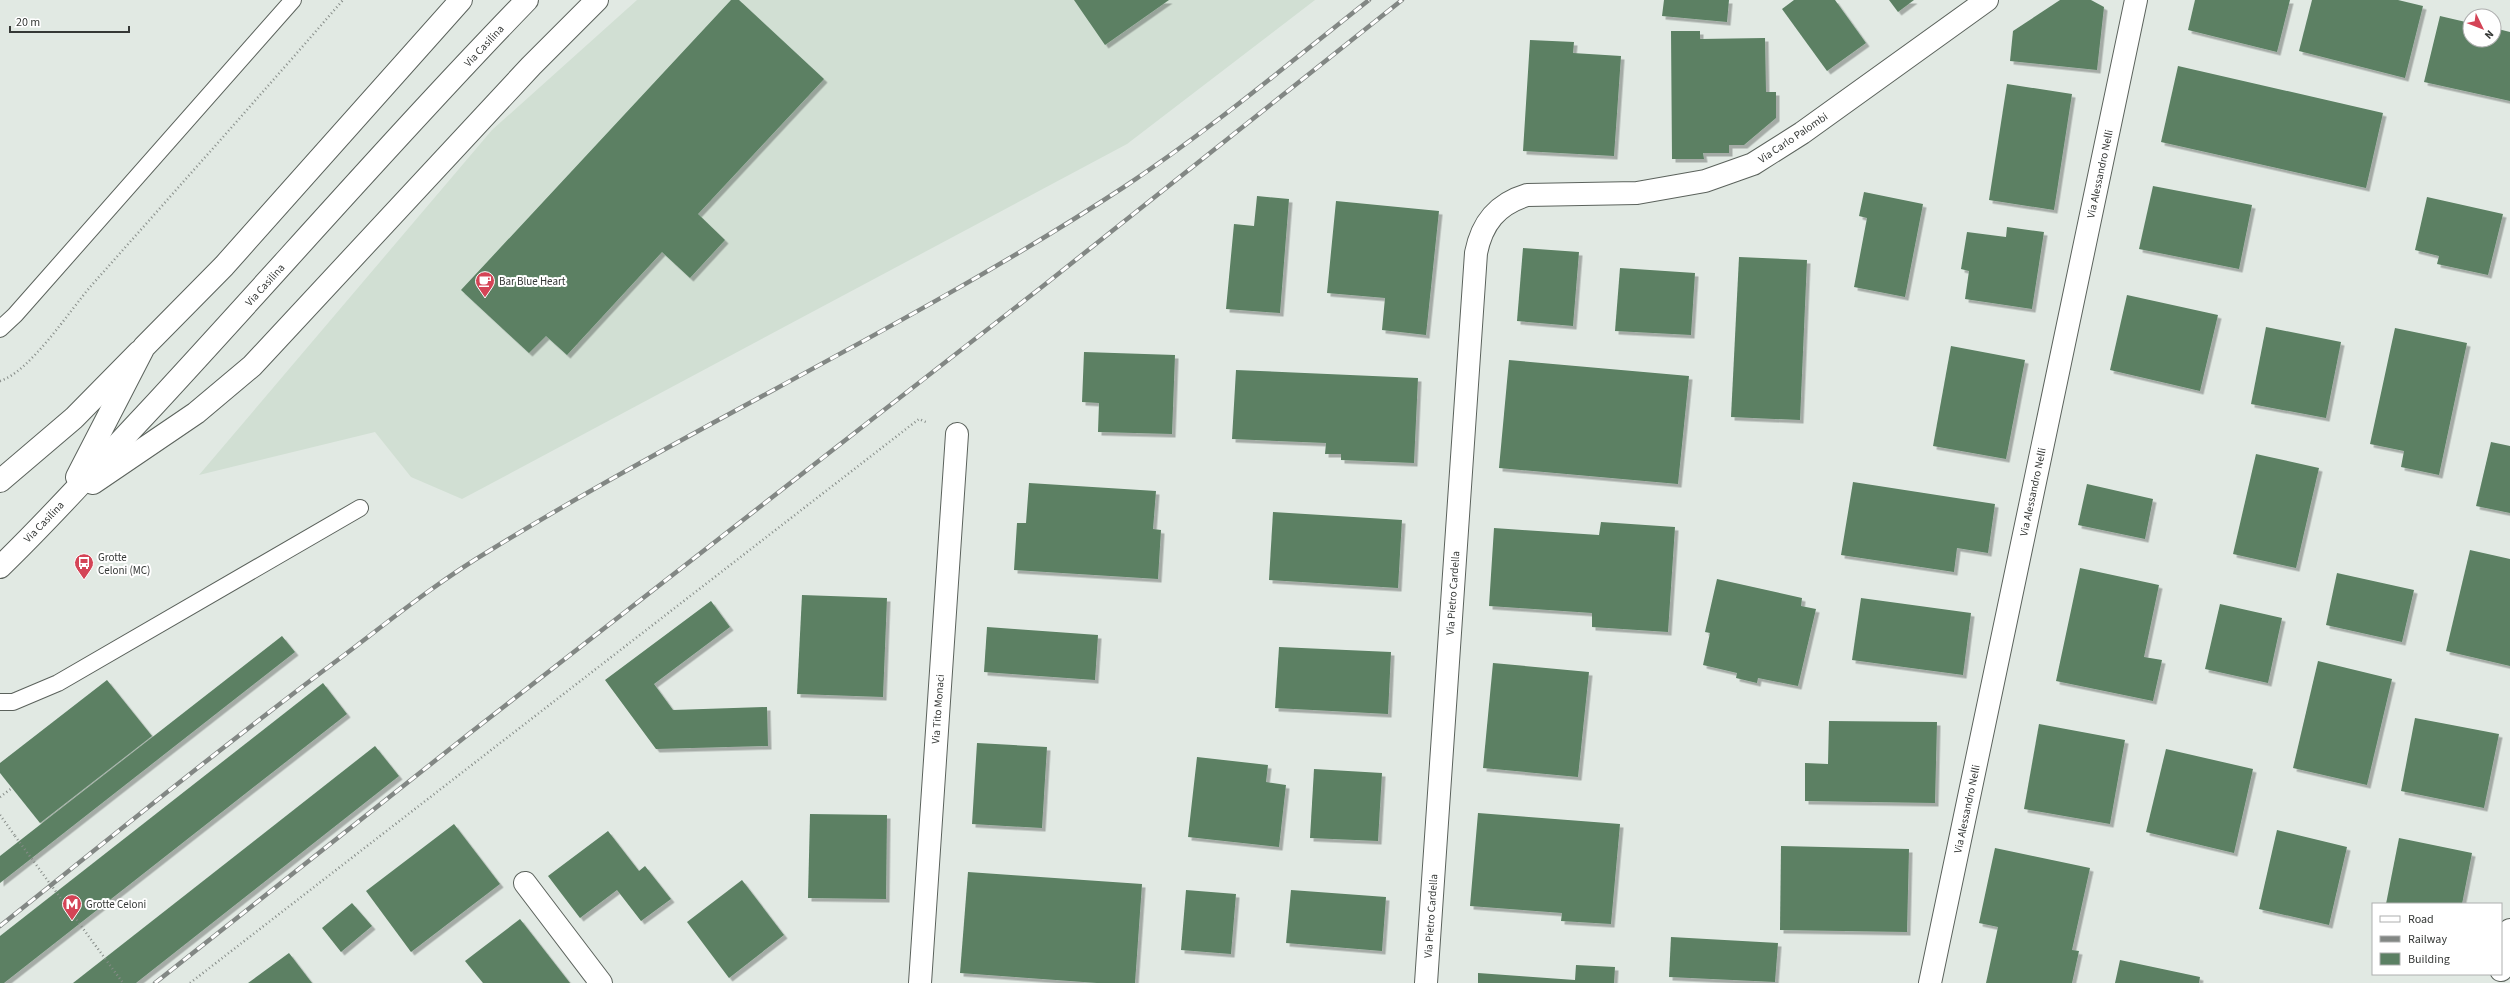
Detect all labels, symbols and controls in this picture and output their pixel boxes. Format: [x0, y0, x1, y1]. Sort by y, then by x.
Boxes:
scale bar [10, 8, 129, 34]
north arrow [2462, 8, 2502, 48]
text: 20 m [16, 14, 40, 31]
street label: Via Casilina [461, 22, 507, 70]
text: N [2481, 27, 2497, 42]
street label: Via Carlo Palombi [1755, 109, 1831, 167]
street label: Via Alessandro Nelli [2083, 128, 2117, 220]
street label: Via Casilina [242, 261, 288, 309]
cafe icon: Bar Blue Heart [474, 270, 496, 298]
place label: Bar Blue Heart [499, 274, 566, 289]
street label: Via Alessandro Nelli [2016, 446, 2050, 538]
street label: Via Casilina [20, 498, 68, 546]
place label: Grotte Celoni (MC) [98, 550, 150, 578]
street label: Via Pietro Cardella [1443, 550, 1463, 636]
bus stop icon: Grotte Celoni (MC) [73, 552, 95, 580]
street label: Via Tito Monaci [928, 674, 948, 744]
street label: Via Alessandro Nelli [1950, 763, 1984, 855]
street label: Via Pietro Cardella [1421, 873, 1441, 959]
metro station icon: Grotte Celoni [61, 893, 83, 921]
place label: Grotte Celoni [86, 897, 146, 912]
legend [2372, 903, 2502, 975]
text: Road [2408, 911, 2434, 928]
text: Railway [2408, 931, 2447, 948]
text: Building [2408, 951, 2450, 968]

